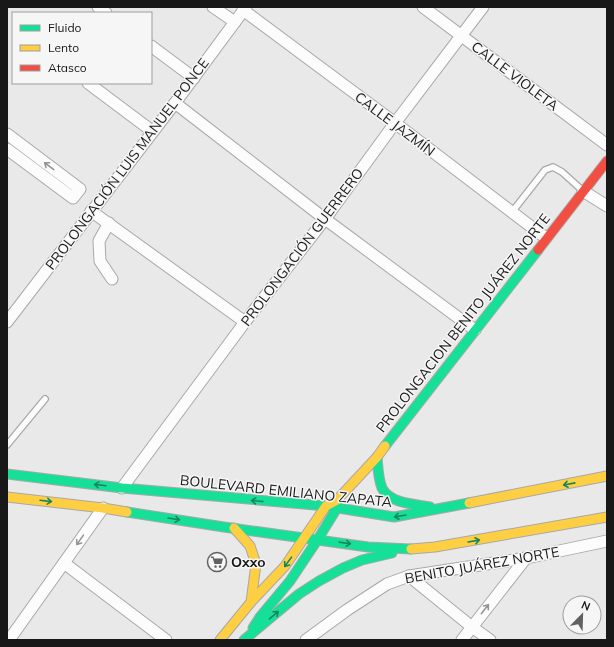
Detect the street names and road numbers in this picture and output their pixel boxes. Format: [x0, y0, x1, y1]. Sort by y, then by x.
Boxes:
street label: CALLE VIOLETA [468, 37, 563, 115]
street label: PROLONGACIÓN LUIS MANUEL PONCE [41, 55, 213, 273]
street label: CALLE JAZMÍN [351, 88, 439, 160]
street label: PROLONGACIÓN GUERRERO [237, 164, 367, 330]
street label: PROLONGACION BENITO JUÁREZ NORTE [372, 210, 554, 436]
street label: BOULEVARD EMILIANO ZAPATA [179, 471, 394, 511]
street label: BENITO JUÁREZ NORTE [403, 543, 561, 587]

